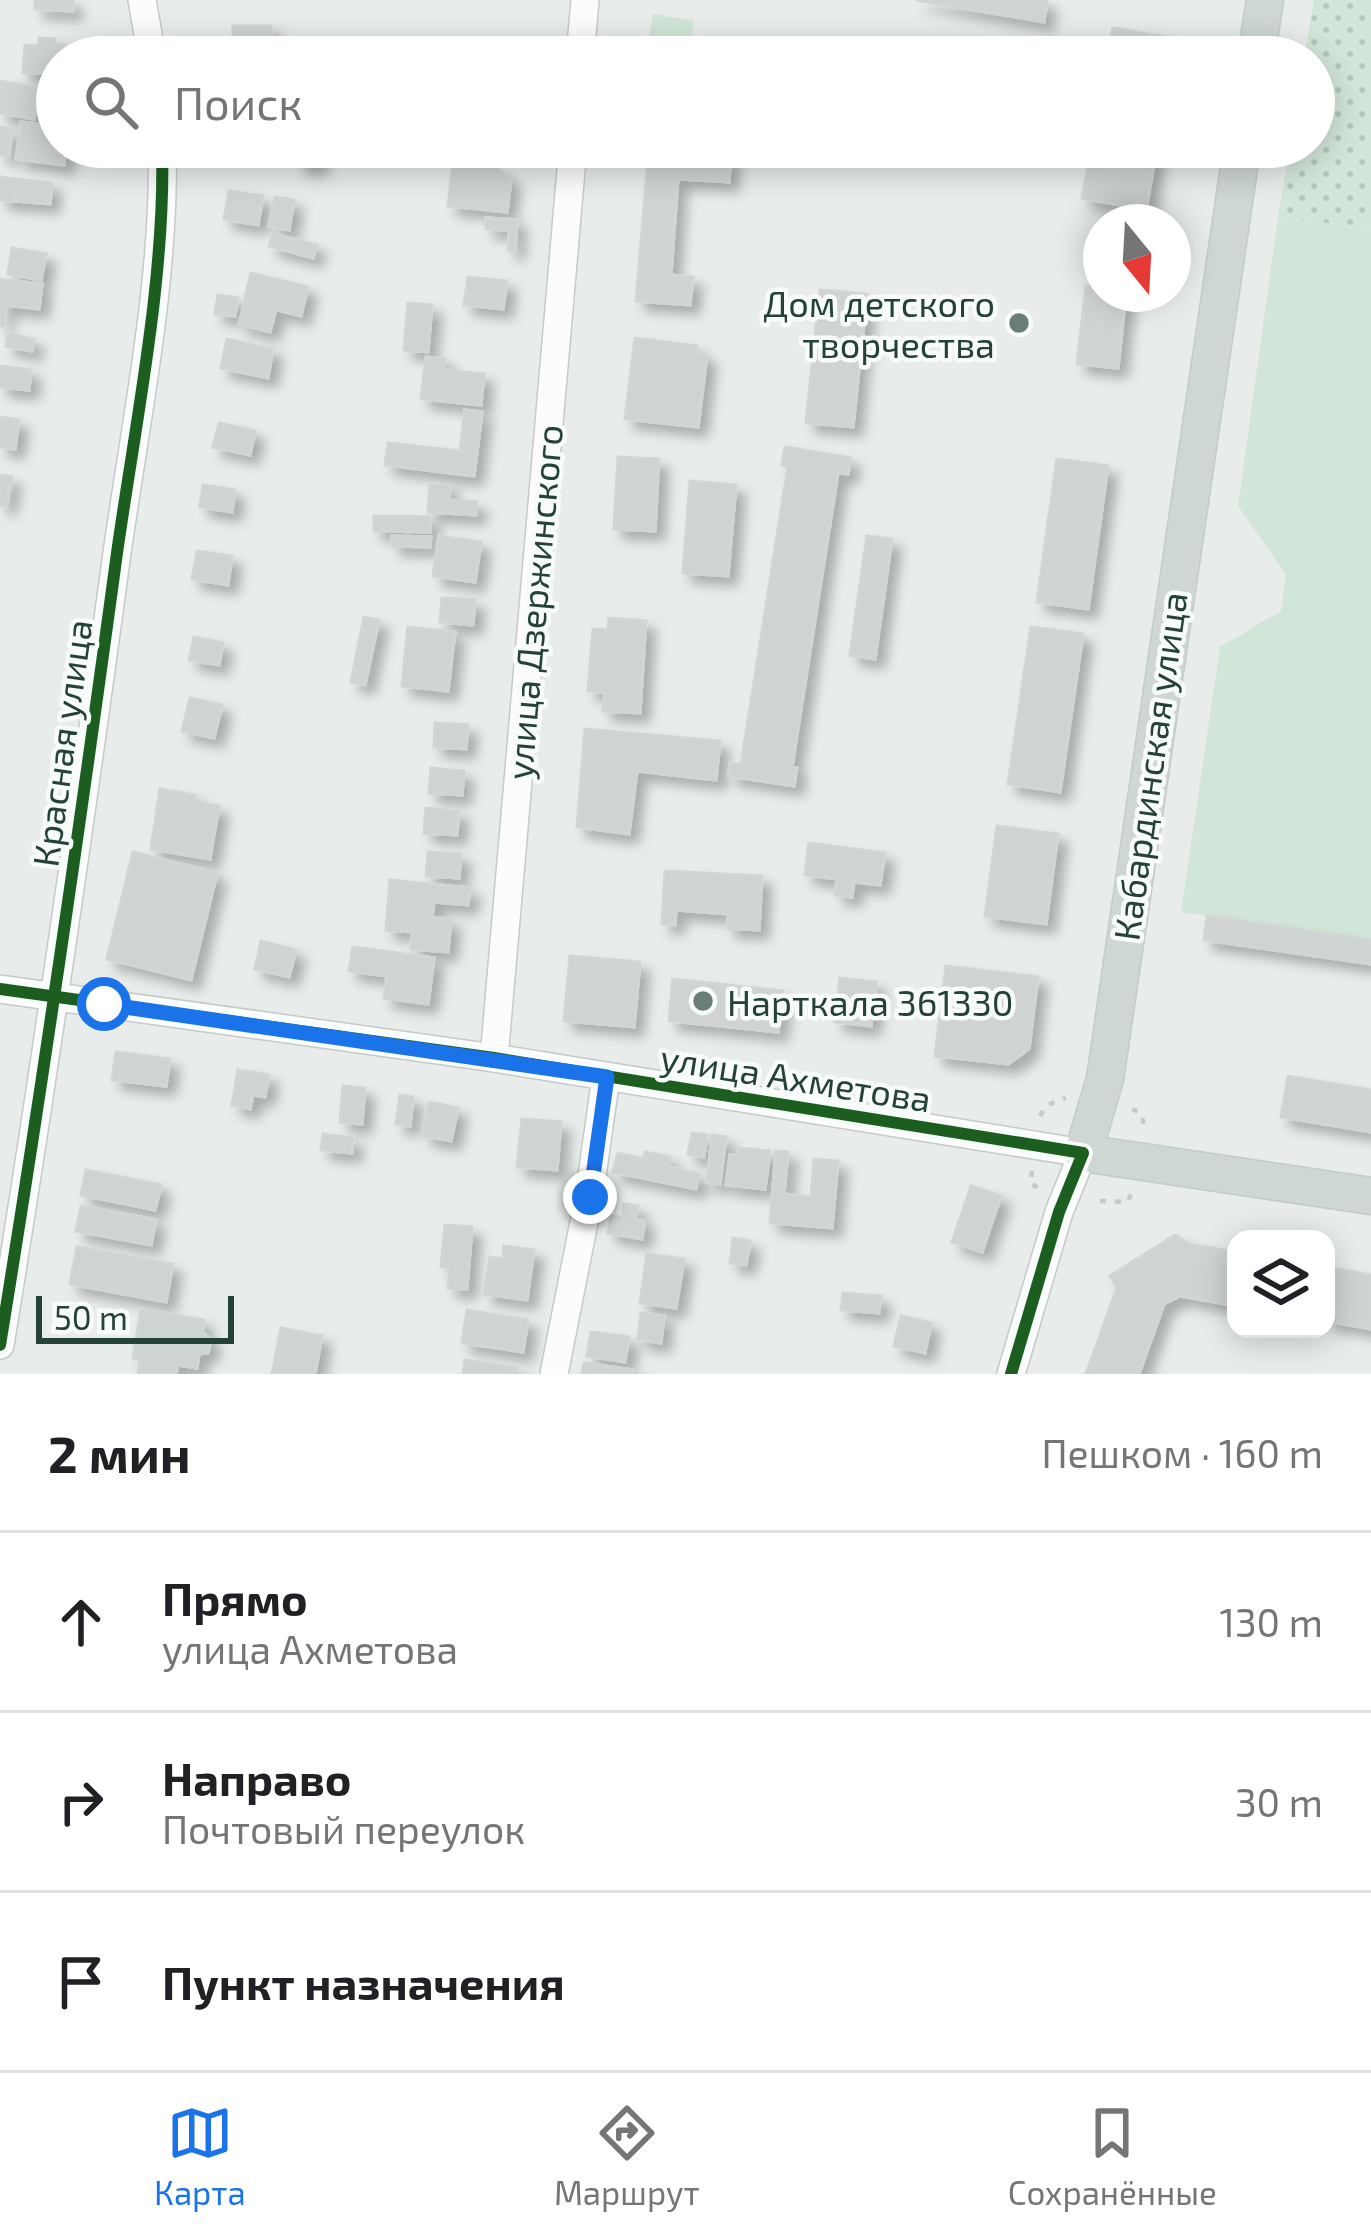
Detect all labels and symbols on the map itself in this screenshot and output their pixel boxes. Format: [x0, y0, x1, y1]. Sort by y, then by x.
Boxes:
north arrow [1083, 204, 1191, 312]
place label: Дом детского творчества [763, 281, 995, 365]
marker: Дом детского творчества [1006, 310, 1032, 336]
street label: улица Дзержинского [496, 423, 571, 782]
street label: Кабардинская улица [1103, 589, 1196, 943]
street label: Красная улица [22, 617, 101, 869]
route start [77, 977, 131, 1031]
place label: Нарткала 361330 [727, 980, 1014, 1023]
marker: Нарткала 361330 [690, 988, 716, 1014]
street label: улица Ахметова [657, 1034, 934, 1121]
route end [563, 1170, 617, 1224]
scale bar [36, 1290, 234, 1343]

